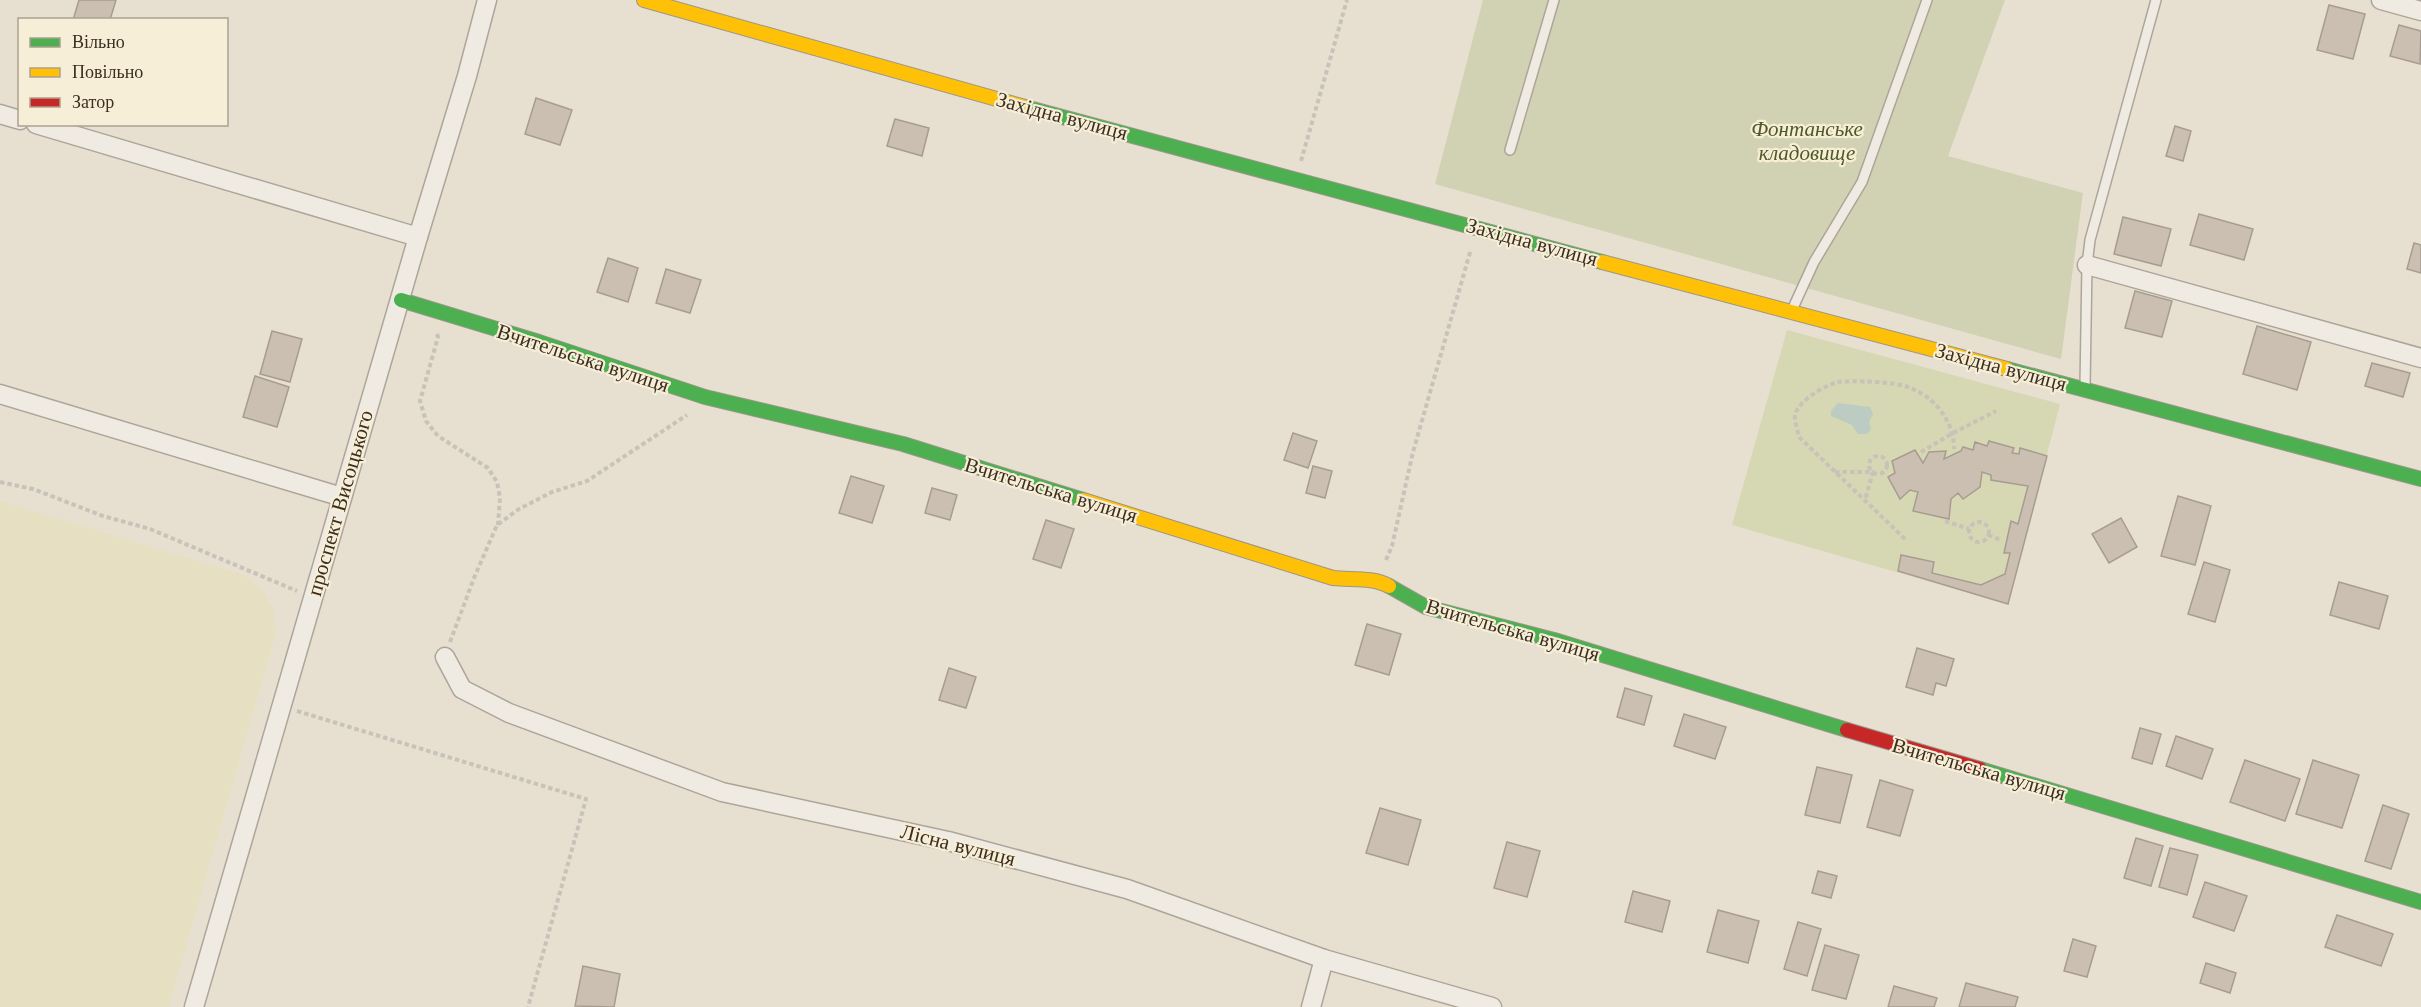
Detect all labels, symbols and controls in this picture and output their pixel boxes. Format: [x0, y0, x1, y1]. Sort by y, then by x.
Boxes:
legend [18, 18, 228, 126]
text: Вільно [72, 31, 125, 53]
text: Повільно [72, 61, 143, 83]
street label: Західна вулиця [994, 86, 1131, 146]
text: Затор [72, 91, 114, 113]
park label: Фонтанське кладовище [1751, 116, 1863, 166]
street label: Західна вулиця [1464, 212, 1601, 272]
street label: Вчительська вулиця [494, 318, 673, 398]
street label: Західна вулиця [1933, 337, 2070, 397]
street label: проспект Висоцького [301, 407, 379, 599]
street label: Вчительська вулиця [961, 451, 1141, 529]
street label: Вчительська вулиця [1423, 593, 1603, 667]
street label: Вчительська вулиця [1889, 732, 2069, 806]
street label: Лісна вулиця [898, 818, 1018, 872]

